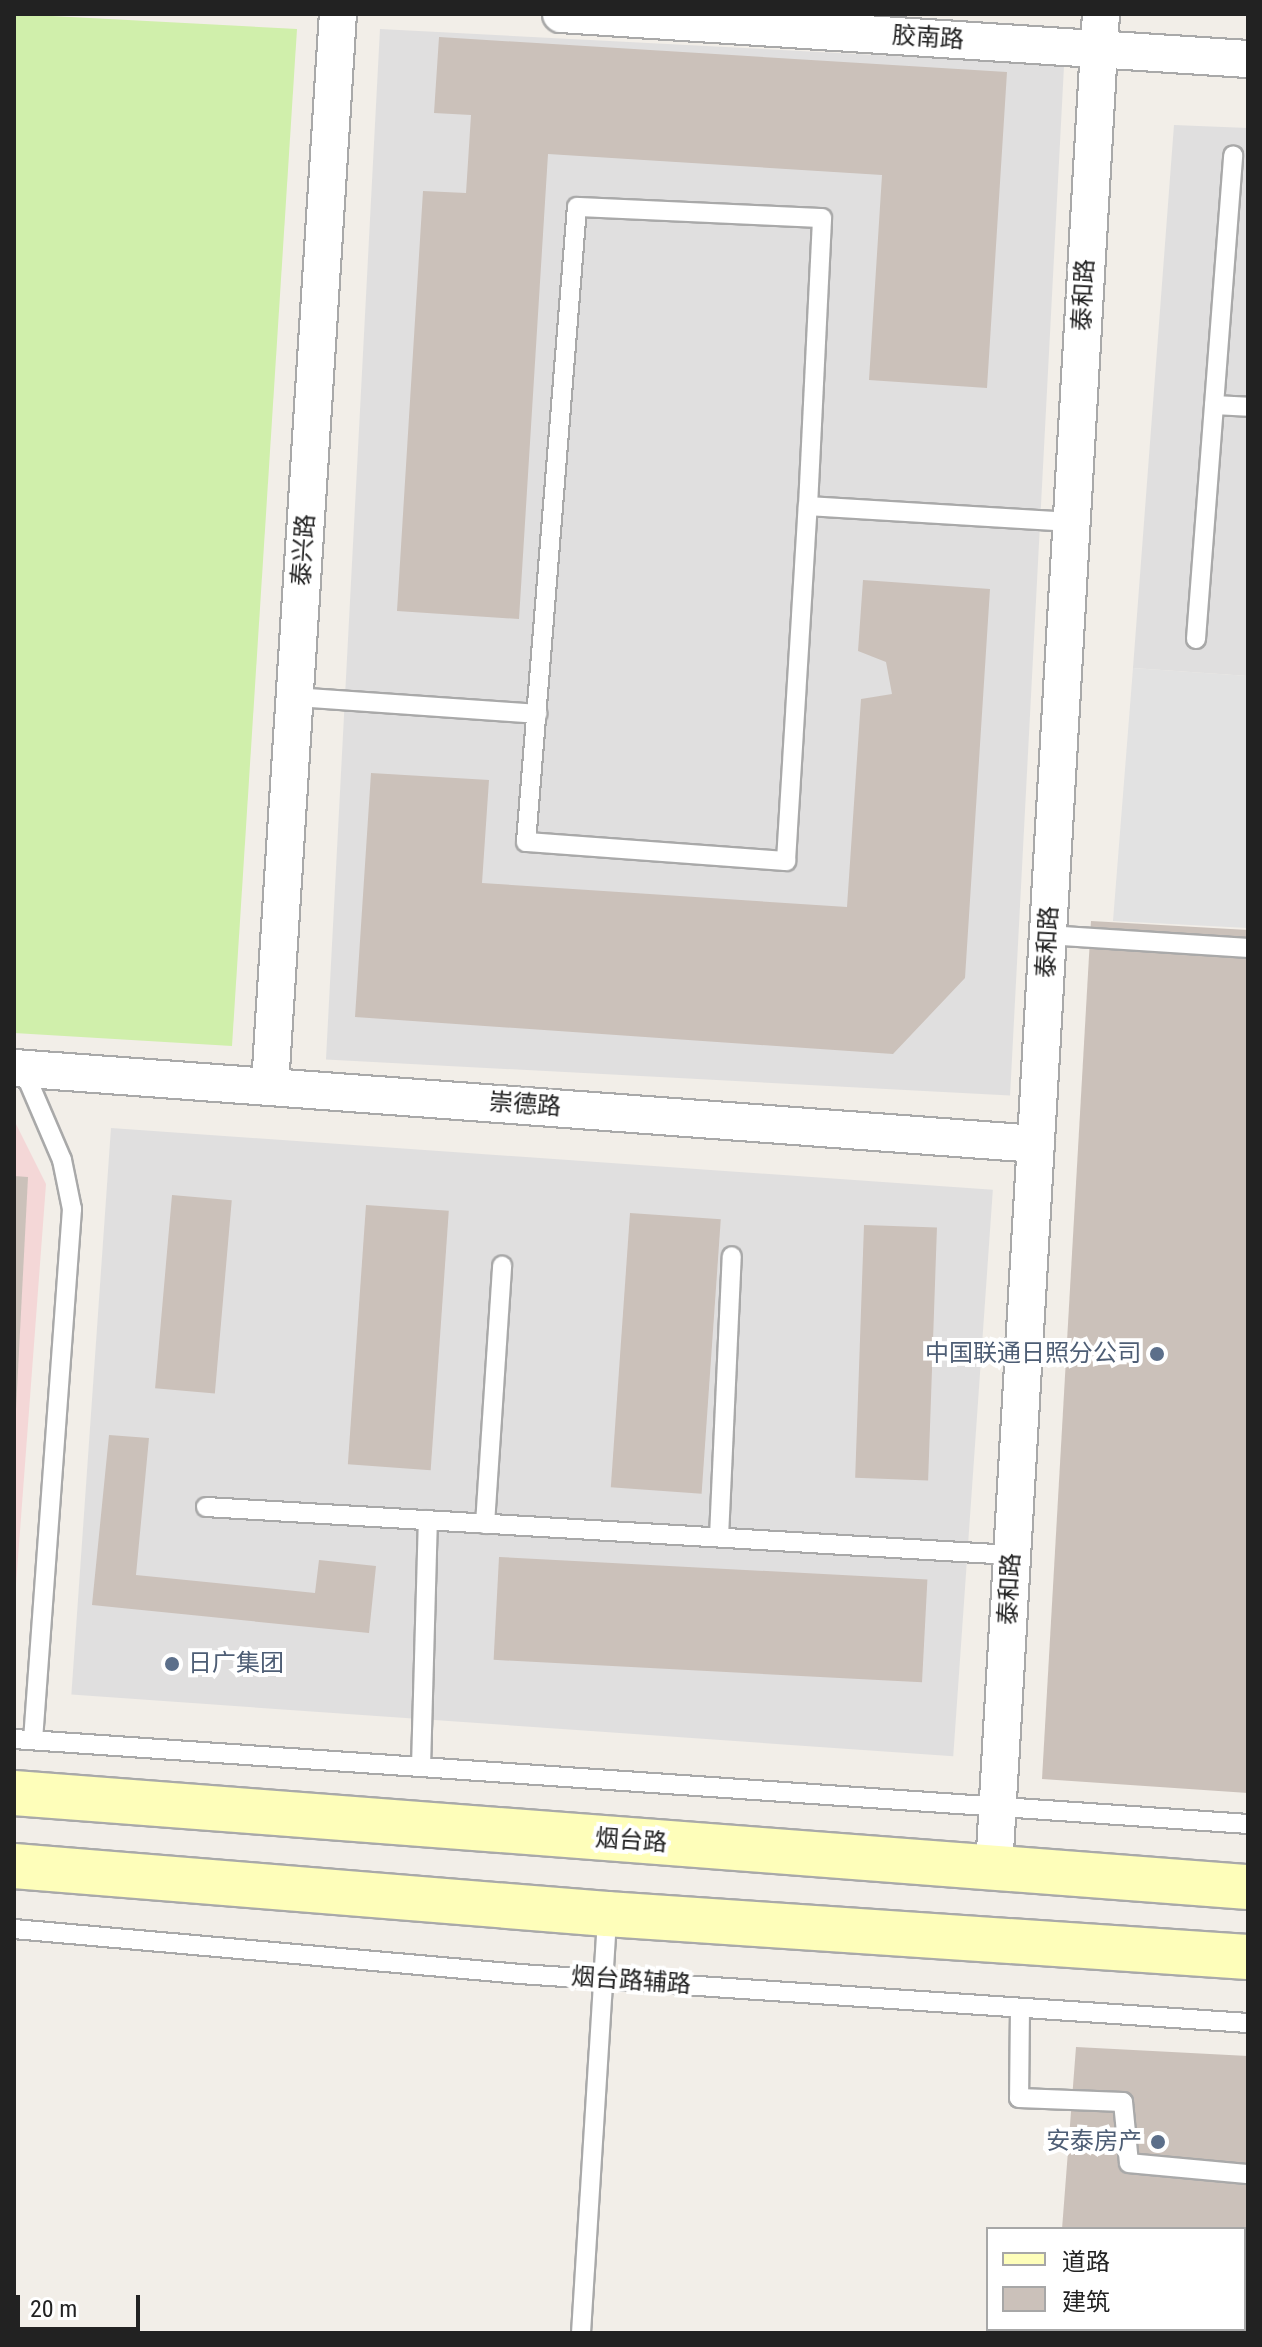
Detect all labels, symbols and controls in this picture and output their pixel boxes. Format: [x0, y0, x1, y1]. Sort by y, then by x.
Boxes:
street label: 胶南路 [891, 21, 965, 55]
street label: 泰和路 [1068, 258, 1100, 332]
street label: 泰兴路 [287, 513, 321, 587]
street label: 泰和路 [1032, 905, 1064, 979]
street label: 崇德路 [488, 1088, 562, 1122]
place label: 中国联通日照分公司 [925, 1340, 1141, 1368]
marker: 中国联通日照分公司 [1148, 1345, 1166, 1363]
street label: 泰和路 [994, 1552, 1026, 1626]
place label: 日广集团 [188, 1650, 284, 1678]
marker: 日广集团 [163, 1655, 181, 1673]
street label: 烟台路 [594, 1824, 668, 1858]
street label: 烟台路辅路 [570, 1962, 692, 2000]
place label: 安泰房产 [1046, 2128, 1142, 2156]
marker: 安泰房产 [1149, 2133, 1167, 2151]
legend [986, 2227, 1246, 2331]
text: 道路 [1062, 2248, 1110, 2276]
scale bar [20, 2279, 144, 2329]
text: 建筑 [1062, 2288, 1110, 2316]
text: 20 m [30, 2295, 77, 2323]

